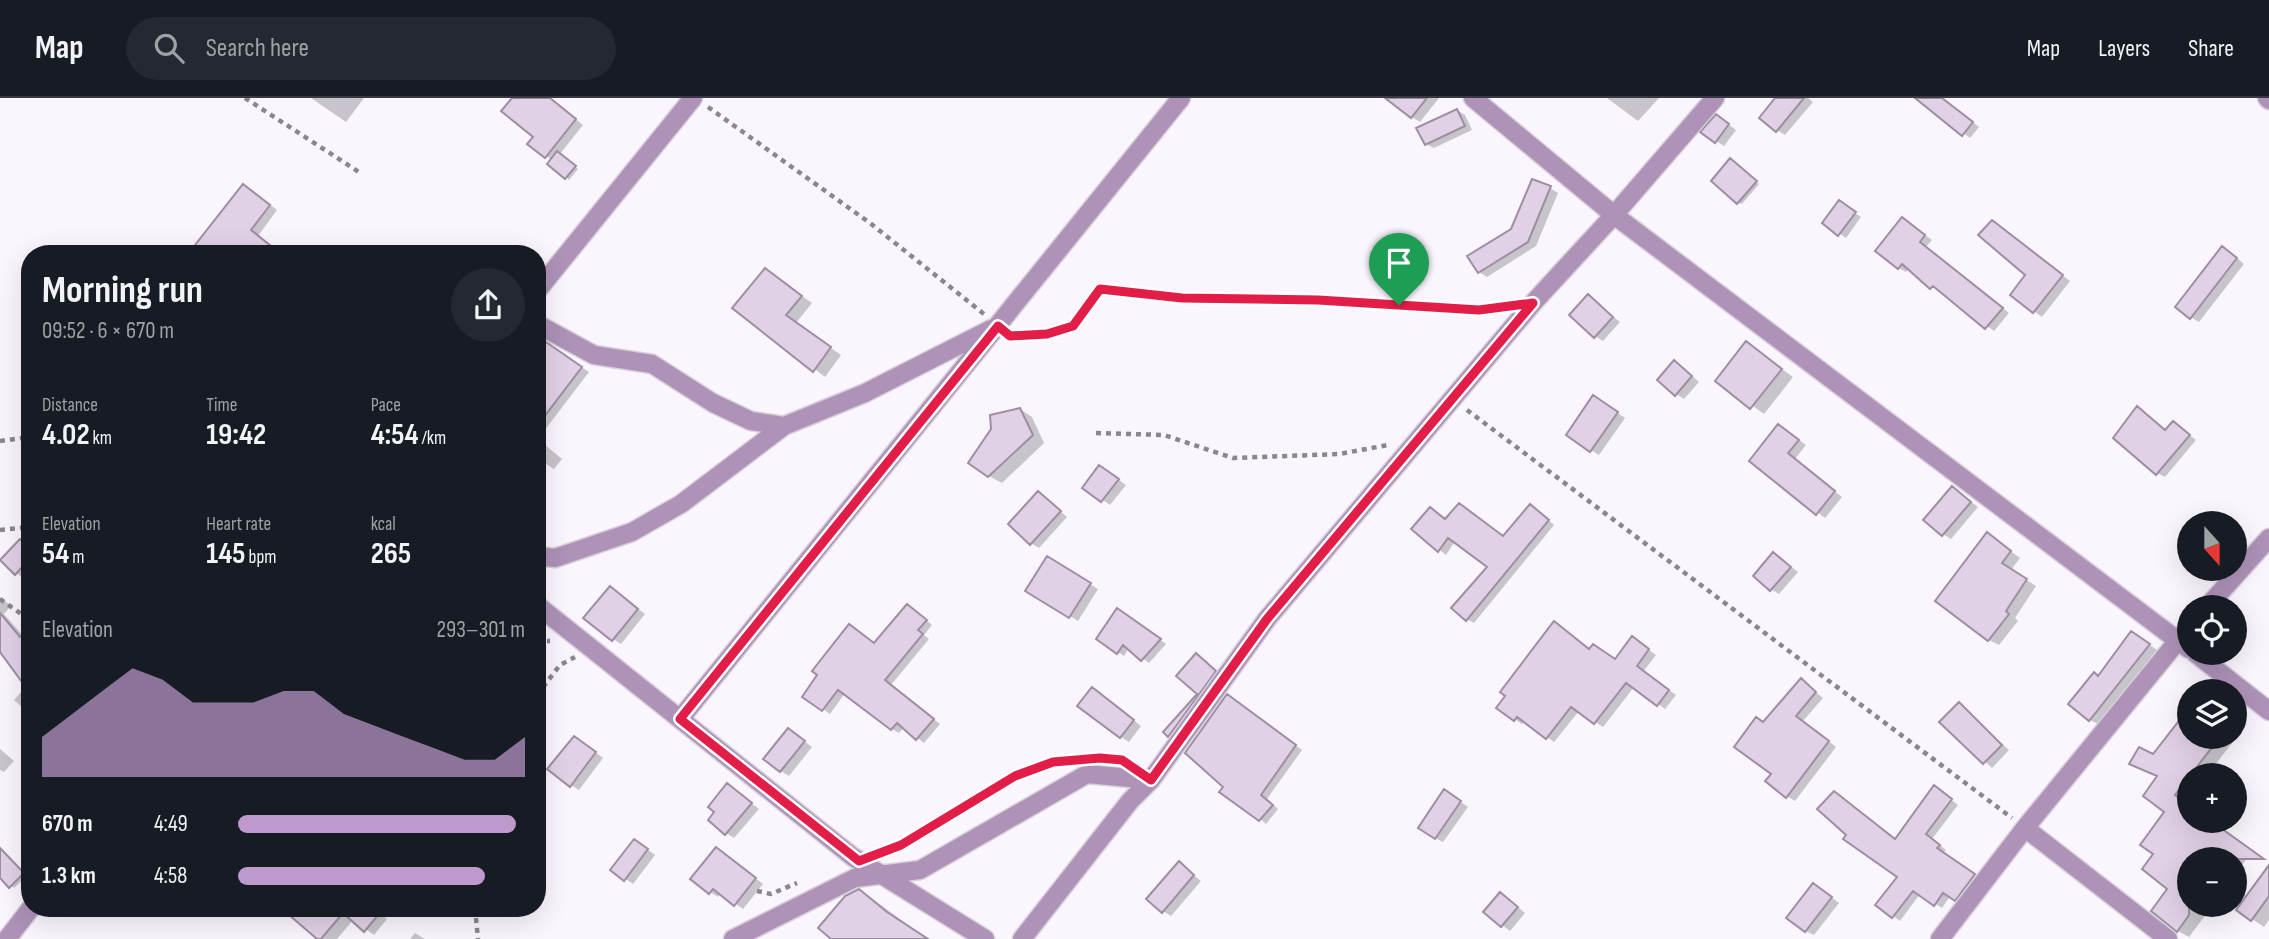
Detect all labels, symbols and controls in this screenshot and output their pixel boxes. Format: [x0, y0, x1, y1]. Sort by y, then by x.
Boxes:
search box [126, 17, 616, 80]
text: Map [35, 28, 84, 68]
icon: search [150, 29, 188, 67]
text: Search here [206, 33, 309, 64]
text: Map [2027, 34, 2060, 63]
text: Layers [2098, 34, 2150, 63]
text: Share [2188, 34, 2234, 63]
pin [1369, 233, 1429, 305]
icon: arrive [1380, 244, 1418, 282]
text: Morning run [42, 268, 203, 313]
button: share [451, 268, 525, 342]
text: 09:52 · 6 × 670 m [42, 317, 174, 345]
text: Distance [42, 394, 98, 417]
text: Time [206, 394, 237, 417]
text: Pace [371, 394, 401, 417]
text: 4.02 [42, 417, 90, 453]
text: 19:42 [206, 417, 266, 453]
text: 4:54 [371, 417, 418, 453]
text: km [90, 427, 112, 450]
text: /km [418, 427, 446, 450]
north arrow [2177, 511, 2247, 581]
map controls [2177, 511, 2247, 917]
text: Elevation [42, 513, 101, 536]
text: Heart rate [206, 513, 271, 536]
text: kcal [371, 513, 396, 536]
text: 54 [42, 536, 69, 572]
text: 145 [206, 536, 246, 572]
text: 265 [371, 536, 411, 572]
text: m [69, 546, 84, 569]
text: bpm [246, 546, 276, 569]
button: locate [2177, 595, 2247, 665]
text: Elevation [42, 616, 113, 644]
text: 293–301 m [437, 616, 525, 644]
button: layers [2177, 679, 2247, 749]
button: + [2177, 763, 2247, 833]
text: 670 m [42, 810, 93, 838]
text: 4:49 [154, 810, 188, 838]
button: − [2177, 847, 2247, 917]
text: 1.3 km [42, 862, 96, 890]
text: 4:58 [154, 862, 187, 890]

